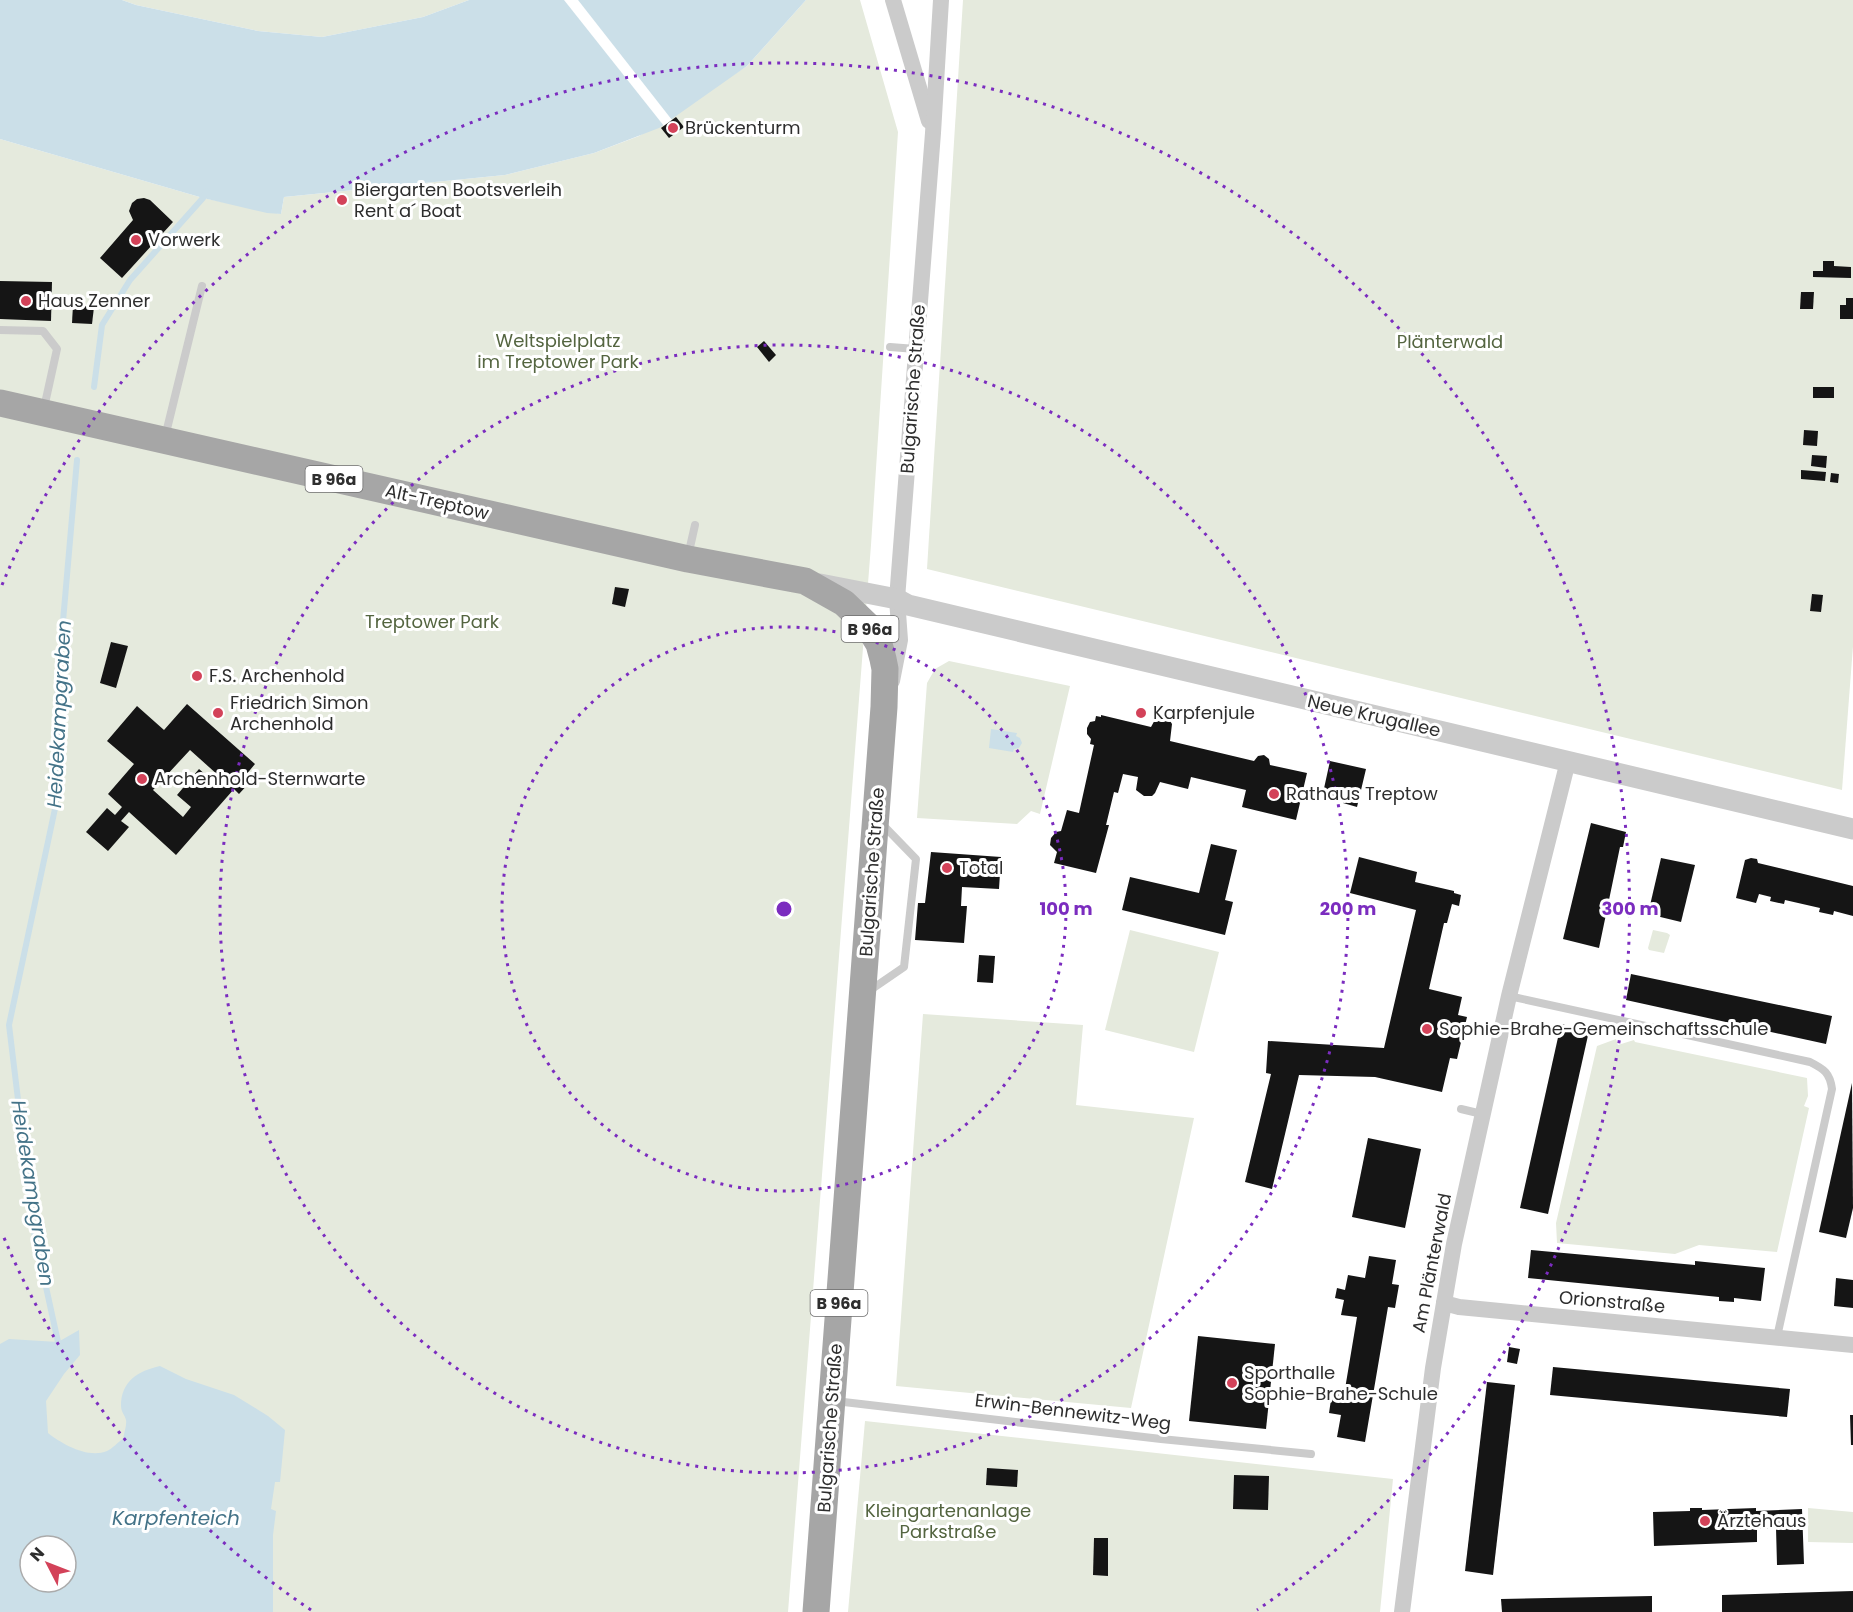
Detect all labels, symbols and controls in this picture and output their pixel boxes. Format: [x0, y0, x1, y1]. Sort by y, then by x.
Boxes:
place label: Brückenturm [685, 115, 800, 140]
marker: Brückenturm [666, 121, 680, 135]
place label: Biergarten Bootsverleih Rent a´ Boat [354, 177, 562, 223]
marker: Biergarten Bootsverleih Rent a´ Boat [335, 193, 349, 207]
place label: Vorwerk [148, 227, 221, 252]
marker: Vorwerk [129, 233, 143, 247]
place label: Haus Zenner [38, 288, 150, 313]
marker: Haus Zenner [19, 294, 33, 308]
street label: Bulgarische Straße [894, 303, 931, 474]
park label: Weltspielplatz im Treptower Park [477, 328, 640, 374]
park label: Plänterwald [1397, 329, 1503, 354]
road number: B 96a [306, 466, 362, 492]
street label: Alt-Treptow [383, 477, 492, 526]
park label: Treptower Park [365, 609, 500, 634]
road number: B 96a [842, 616, 898, 642]
water label: Heidekampgraben [40, 619, 78, 809]
place label: F.S. Archenhold [209, 663, 345, 688]
marker: F.S. Archenhold [190, 669, 204, 683]
street label: Neue Krugallee [1305, 688, 1443, 743]
place label: Friedrich Simon Archenhold [230, 690, 369, 736]
place label: Karpfenjule [1153, 700, 1255, 725]
marker: Friedrich Simon Archenhold [211, 706, 225, 720]
marker: Karpfenjule [1134, 706, 1148, 720]
place label: Archenhold-Sternwarte [154, 766, 365, 791]
marker: Archenhold-Sternwarte [135, 772, 149, 786]
place label: Rathaus Treptow [1286, 781, 1438, 806]
street label: Bulgarische Straße [853, 786, 890, 957]
marker: Rathaus Treptow [1267, 787, 1281, 801]
place label: Total [959, 855, 1003, 880]
marker: Total [940, 861, 954, 875]
text: 100 m [1039, 896, 1093, 921]
text: 200 m [1320, 896, 1376, 921]
text: 300 m [1601, 896, 1659, 921]
centre of rings [774, 899, 794, 919]
place label: Sophie-Brahe-Gemeinschaftsschule [1439, 1016, 1768, 1041]
marker: Sophie-Brahe-Gemeinschaftsschule [1420, 1022, 1434, 1036]
water label: Heidekampgraben [4, 1098, 62, 1288]
street label: Am Plänterwald [1406, 1191, 1457, 1335]
street label: Orionstraße [1558, 1284, 1666, 1319]
road number: B 96a [810, 1290, 868, 1316]
street label: Bulgarische Straße [811, 1342, 848, 1513]
place label: Sporthalle Sophie-Brahe-Schule [1244, 1360, 1438, 1406]
marker: Sporthalle Sophie-Brahe-Schule [1225, 1376, 1239, 1390]
street label: Erwin-Bennewitz-Weg [973, 1387, 1173, 1436]
park label: Kleingartenanlage Parkstraße [865, 1498, 1031, 1544]
water label: Karpfenteich [112, 1504, 240, 1532]
place label: Ärztehaus [1717, 1508, 1806, 1533]
marker: Ärztehaus [1698, 1514, 1712, 1528]
north arrow [18, 1534, 78, 1594]
text: N [25, 1542, 50, 1566]

